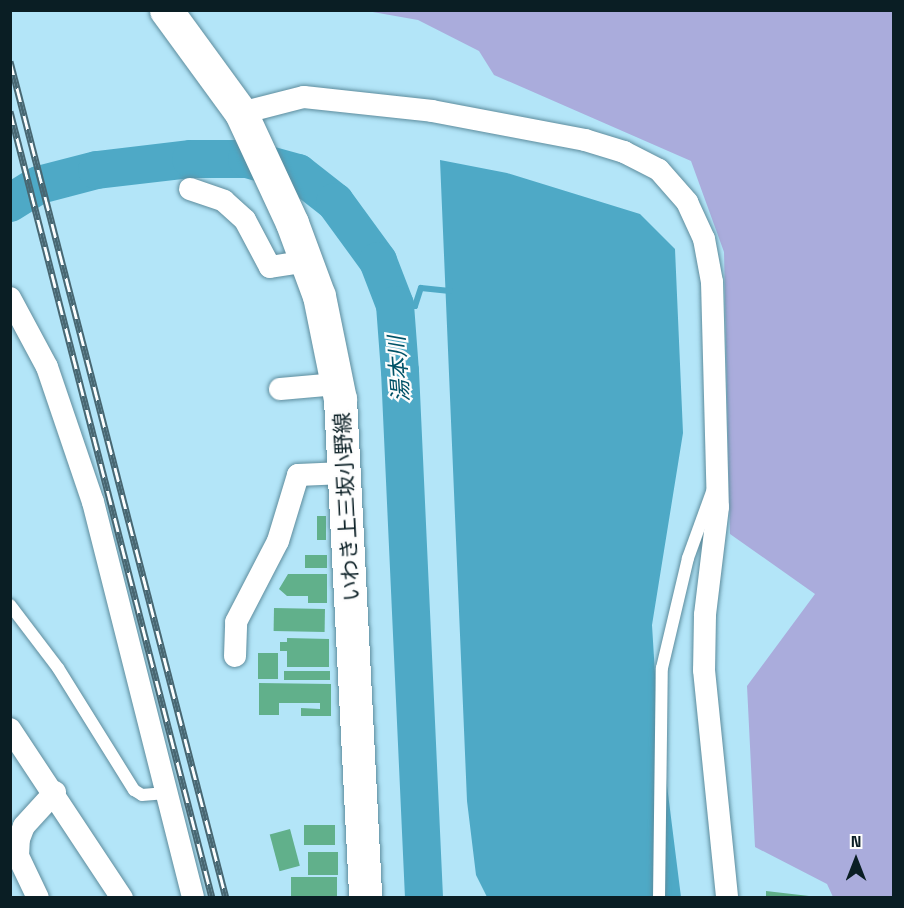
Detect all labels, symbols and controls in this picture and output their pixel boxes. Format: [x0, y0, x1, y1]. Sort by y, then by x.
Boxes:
water label: 湯本川 [384, 335, 414, 403]
street label: いわき上三坂小野線 [329, 412, 365, 602]
north arrow [826, 830, 886, 890]
text: N [851, 831, 861, 852]

